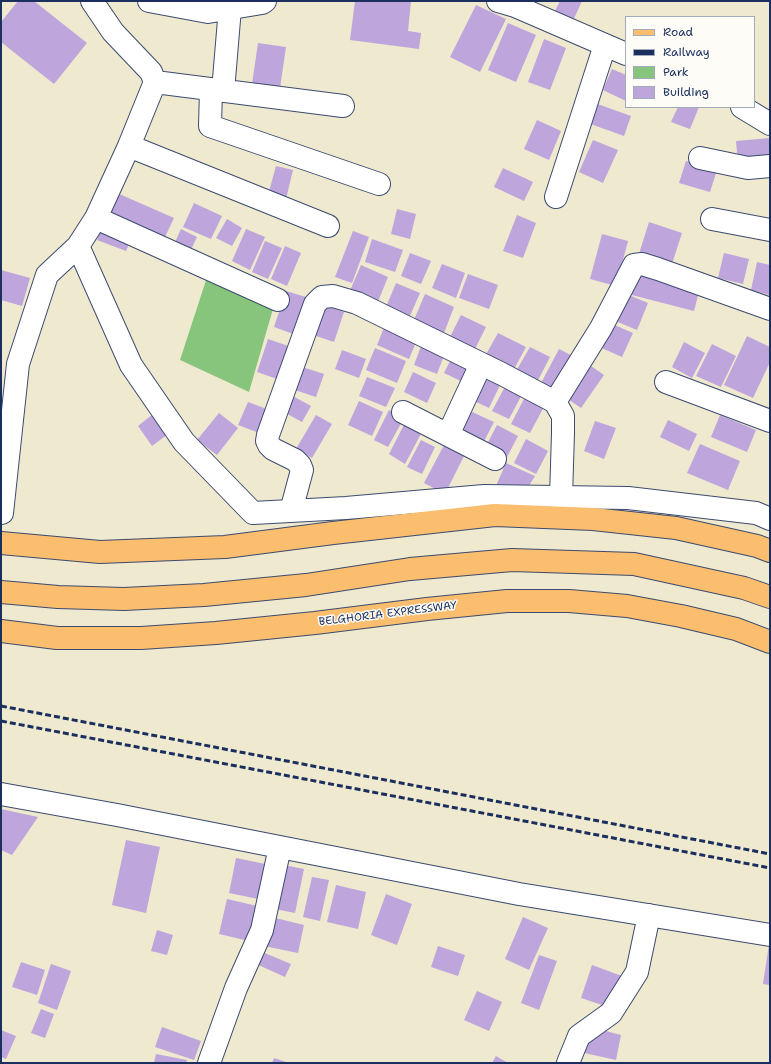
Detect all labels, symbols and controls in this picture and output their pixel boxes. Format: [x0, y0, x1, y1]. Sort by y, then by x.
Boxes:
legend [625, 16, 755, 108]
text: Road [663, 24, 693, 40]
text: Railway [663, 44, 710, 60]
text: Park [663, 64, 689, 80]
text: Building [663, 84, 709, 100]
street label: BELGHORIA EXPRESSWAY [318, 599, 458, 629]

